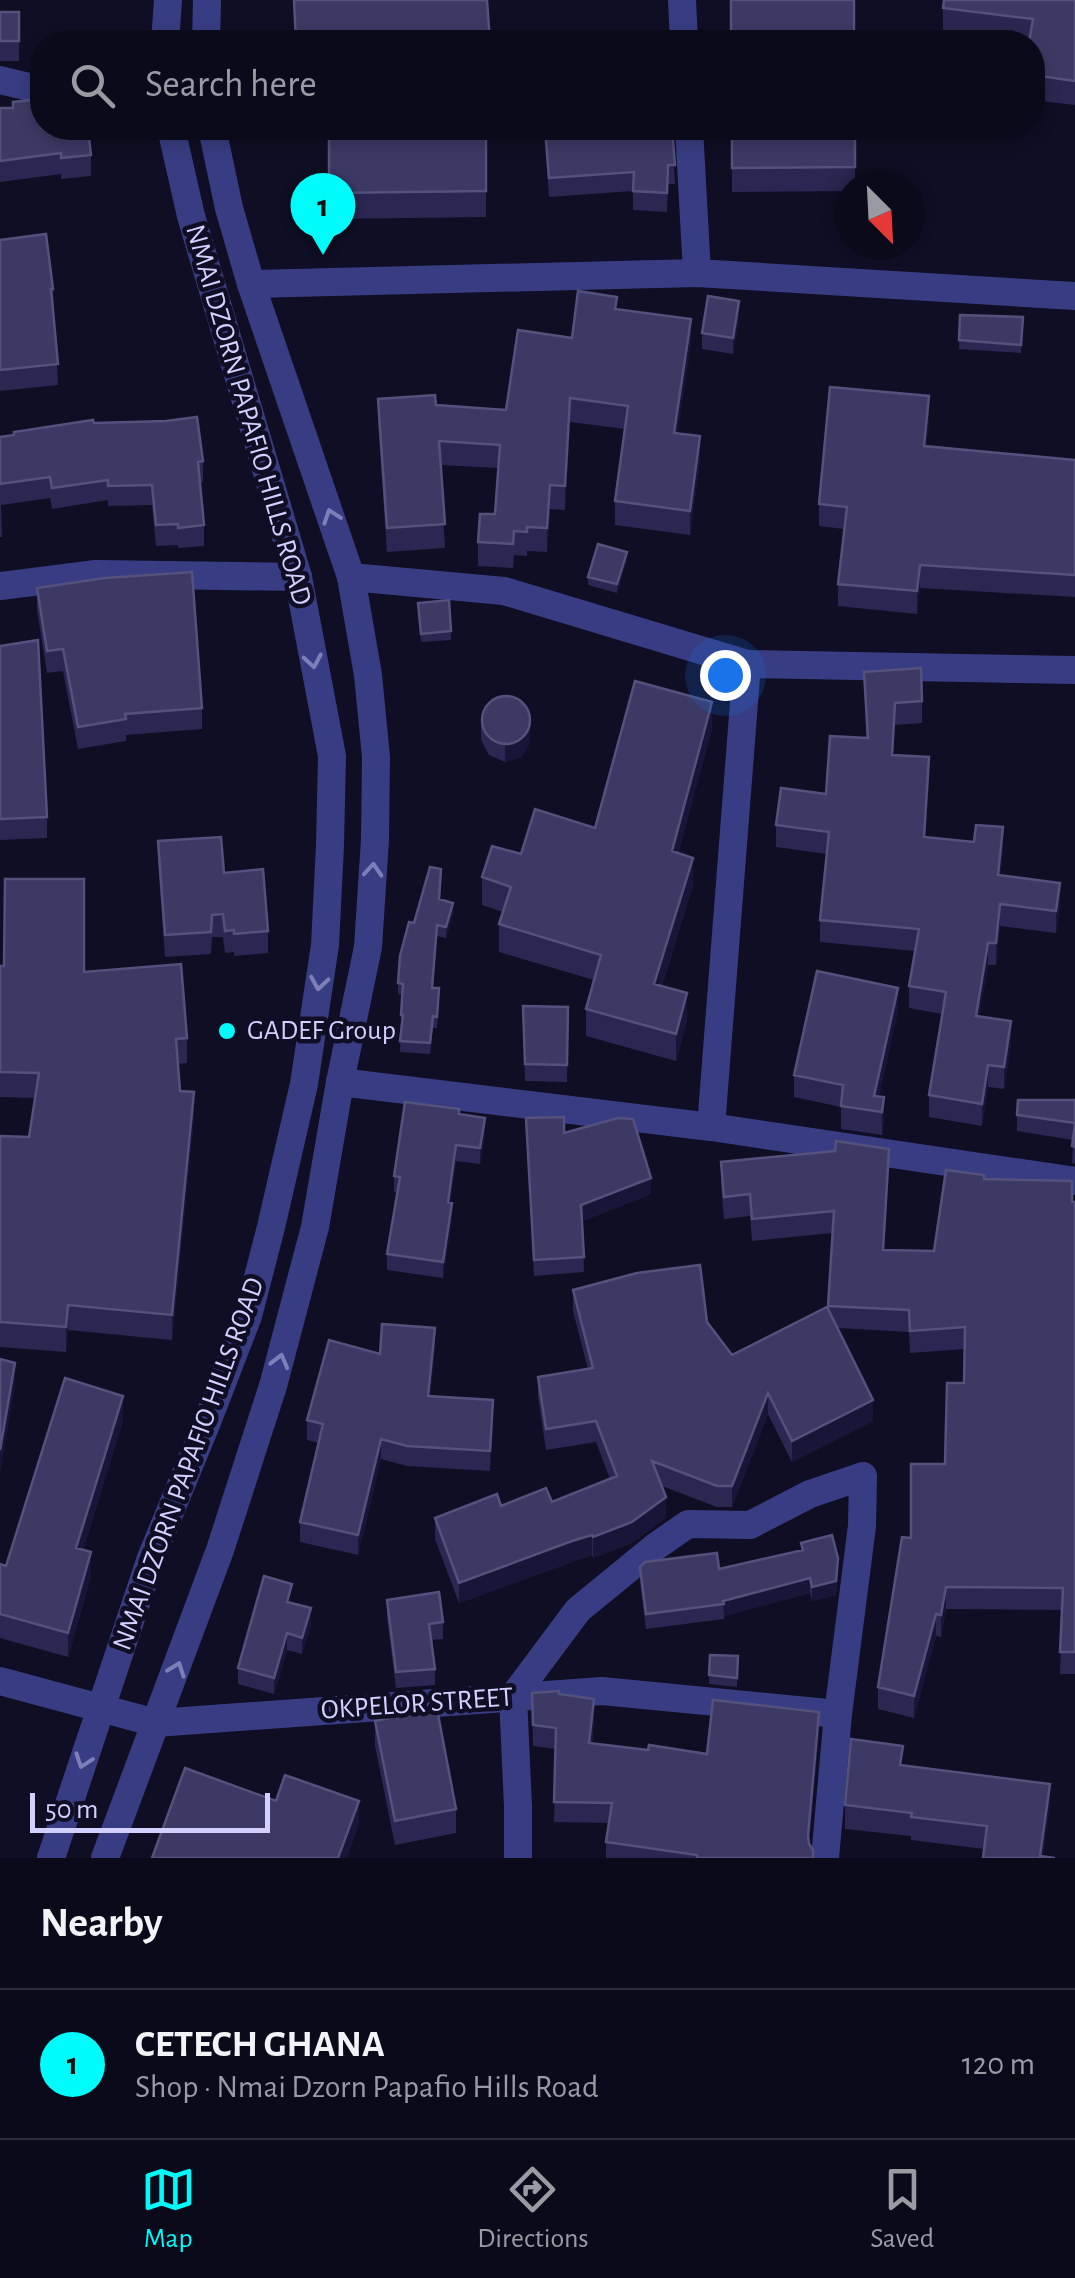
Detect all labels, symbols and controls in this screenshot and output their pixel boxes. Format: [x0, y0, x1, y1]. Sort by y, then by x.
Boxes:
search box [30, 30, 1045, 140]
icon: search [65, 58, 120, 113]
text: Search here [145, 66, 317, 104]
north arrow [835, 170, 925, 260]
pin: 1 [290, 172, 356, 255]
street label: NMAI DZORN PAPAFIO HILLS ROAD [180, 222, 316, 608]
one-way arrow [322, 508, 342, 525]
your location [700, 650, 751, 701]
one-way arrow [302, 653, 323, 669]
one-way arrow [362, 862, 384, 878]
one-way arrow [310, 975, 331, 992]
place label: GADEF Group [247, 1017, 396, 1045]
marker: GADEF Group [216, 1020, 238, 1042]
street label: NMAI DZORN PAPAFIO HILLS ROAD [108, 1274, 270, 1654]
one-way arrow [268, 1352, 289, 1370]
one-way arrow [165, 1661, 185, 1678]
street label: OKPELOR STREET [320, 1683, 514, 1725]
one-way arrow [75, 1751, 95, 1768]
scale bar [30, 1788, 270, 1832]
text: 50 m [45, 1796, 99, 1824]
text: Nearby [40, 1902, 163, 1944]
text: CETECH GHANA [135, 2026, 385, 2064]
text: 1 [67, 2048, 78, 2080]
text: 120 m [962, 2048, 1035, 2080]
text: Shop · Nmai Dzorn Papafio Hills Road [135, 2071, 599, 2103]
tab: Map [141, 2162, 196, 2256]
tab: Directions [477, 2162, 589, 2256]
tab: Saved [870, 2162, 934, 2256]

